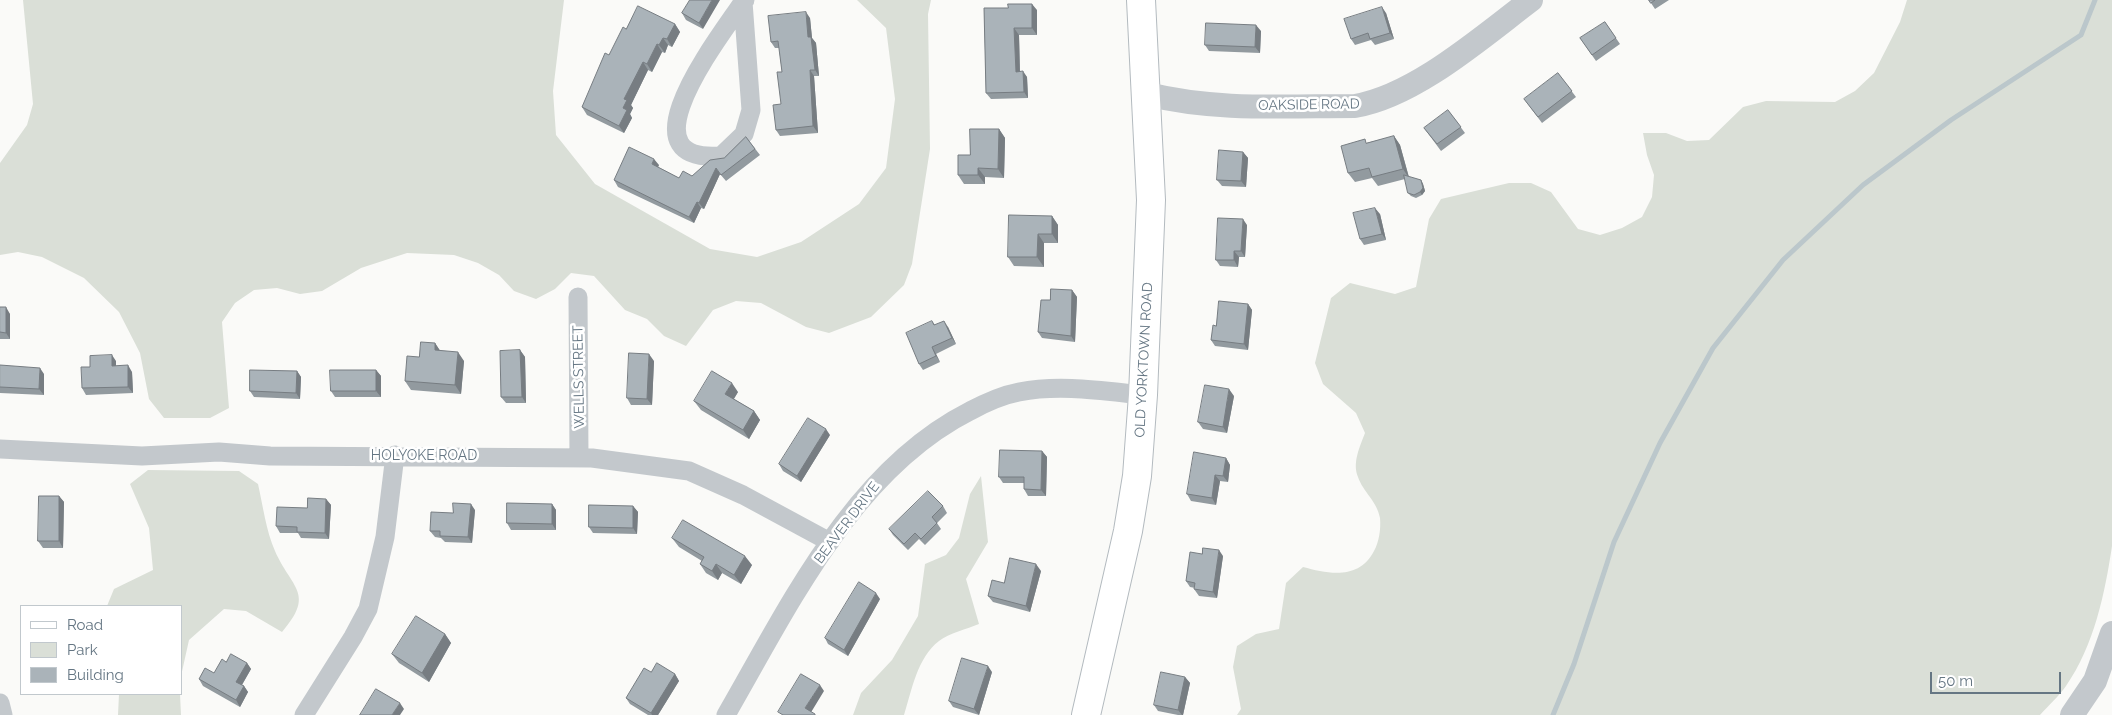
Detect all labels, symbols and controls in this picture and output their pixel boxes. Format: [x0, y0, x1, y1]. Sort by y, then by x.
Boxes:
street label: OAKSIDE ROAD [1258, 96, 1360, 114]
street label: OLD YORKTOWN ROAD [1132, 282, 1156, 438]
street label: WELLS STREET [570, 325, 588, 429]
street label: HOLYOKE ROAD [371, 448, 477, 464]
street label: BEAVER DRIVE [811, 479, 883, 567]
legend [20, 605, 182, 695]
text: Road [67, 616, 103, 634]
text: Park [67, 641, 98, 659]
scale bar [1932, 662, 2063, 694]
text: Building [67, 666, 124, 684]
text: 50 m [1938, 672, 1973, 690]

